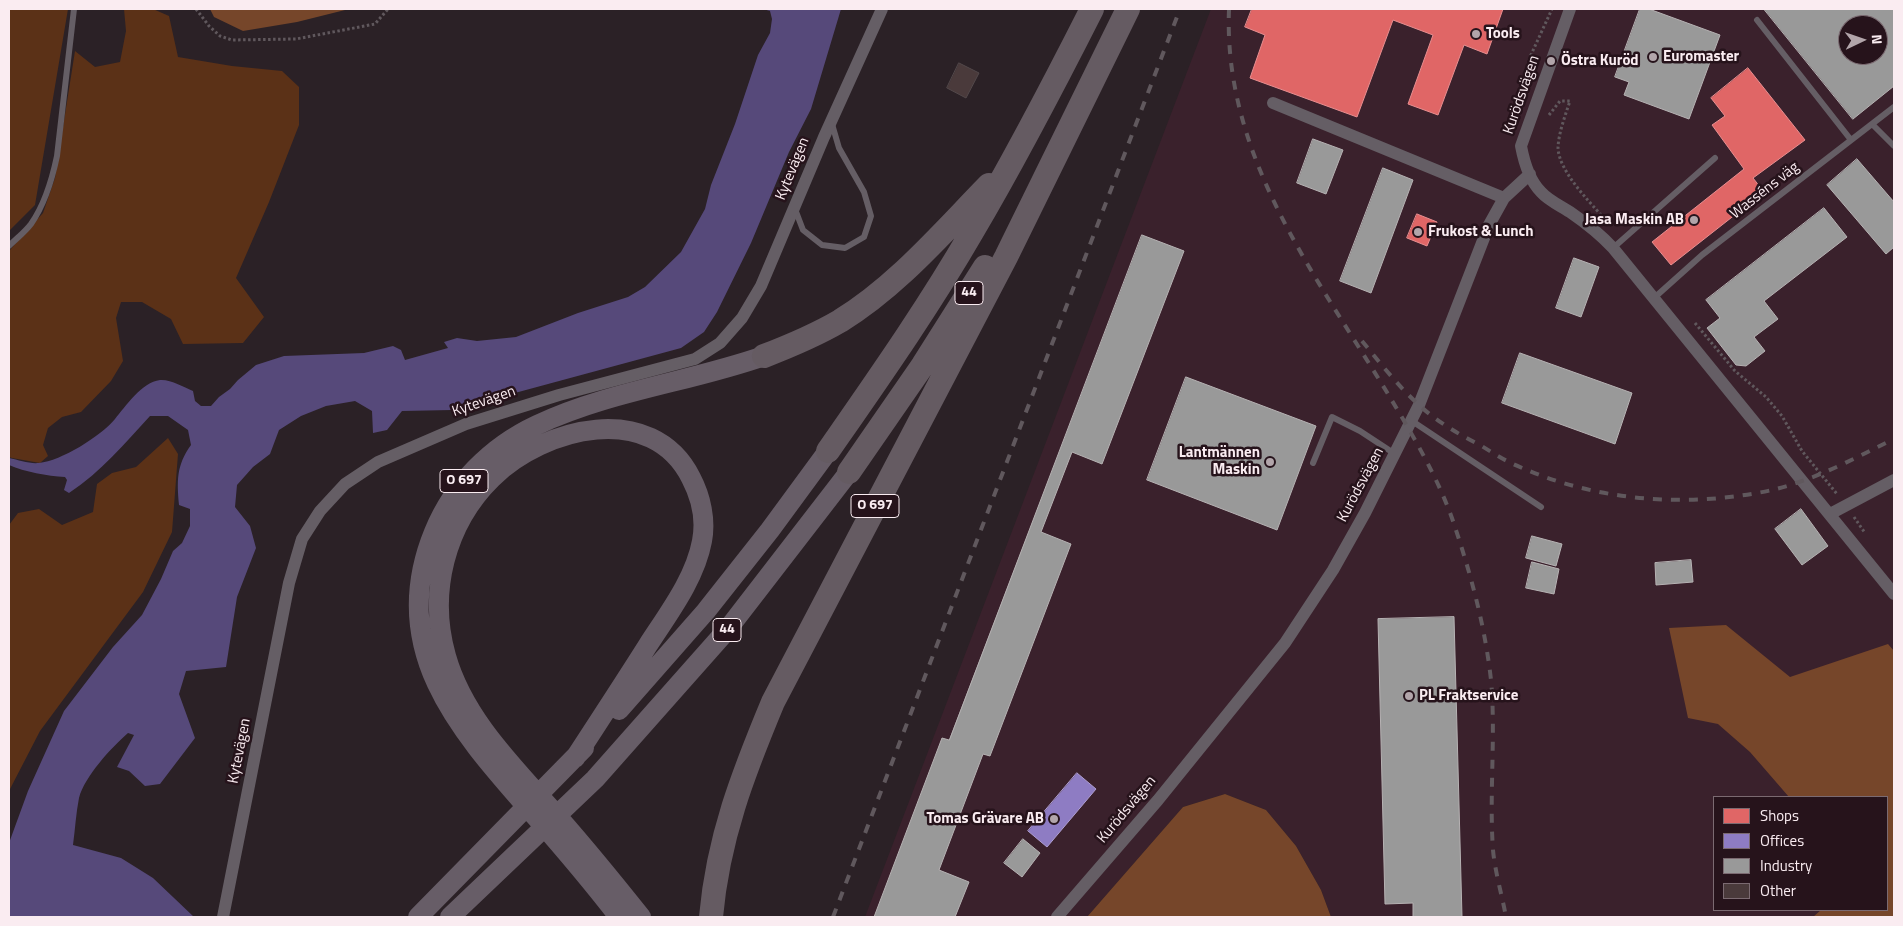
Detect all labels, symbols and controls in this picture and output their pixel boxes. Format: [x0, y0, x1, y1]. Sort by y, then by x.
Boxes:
north arrow [1838, 15, 1888, 65]
place label: Tools [1486, 25, 1520, 43]
marker: Tools [1470, 28, 1482, 40]
text: N [1867, 34, 1888, 45]
place label: Euromaster [1663, 48, 1739, 66]
marker: Euromaster [1647, 51, 1659, 63]
place label: Östra Kuröd [1561, 52, 1639, 70]
street label: Kurödsvägen [1500, 53, 1544, 137]
marker: Östra Kuröd [1545, 55, 1557, 67]
street label: Kytevägen [772, 135, 814, 203]
street label: Wasséns väg [1727, 158, 1803, 224]
place label: Jasa Maskin AB [1585, 211, 1684, 229]
marker: Jasa Maskin AB [1688, 214, 1700, 226]
place label: Frukost & Lunch [1428, 223, 1533, 241]
marker: Frukost & Lunch [1412, 226, 1424, 238]
road number: 44 [955, 282, 983, 304]
street label: Kytevägen [450, 383, 518, 421]
place label: Lantmännen Maskin [1179, 444, 1260, 479]
street label: Kurödsvägen [1334, 445, 1388, 525]
marker: Lantmännen Maskin [1264, 456, 1276, 468]
road number: O 697 [440, 470, 488, 492]
road number: O 697 [851, 494, 899, 518]
road number: 44 [713, 618, 741, 642]
place label: PL Fraktservice [1419, 687, 1518, 705]
marker: PL Fraktservice [1403, 690, 1415, 702]
street label: Kytevägen [225, 717, 255, 785]
street label: Kurödsvägen [1094, 773, 1160, 847]
legend [1713, 796, 1888, 911]
text: Shops [1760, 804, 1799, 827]
place label: Tomas Grävare AB [926, 810, 1044, 828]
marker: Tomas Grävare AB [1048, 813, 1060, 825]
text: Offices [1760, 829, 1804, 852]
text: Industry [1760, 854, 1812, 877]
text: Other [1760, 879, 1796, 902]

